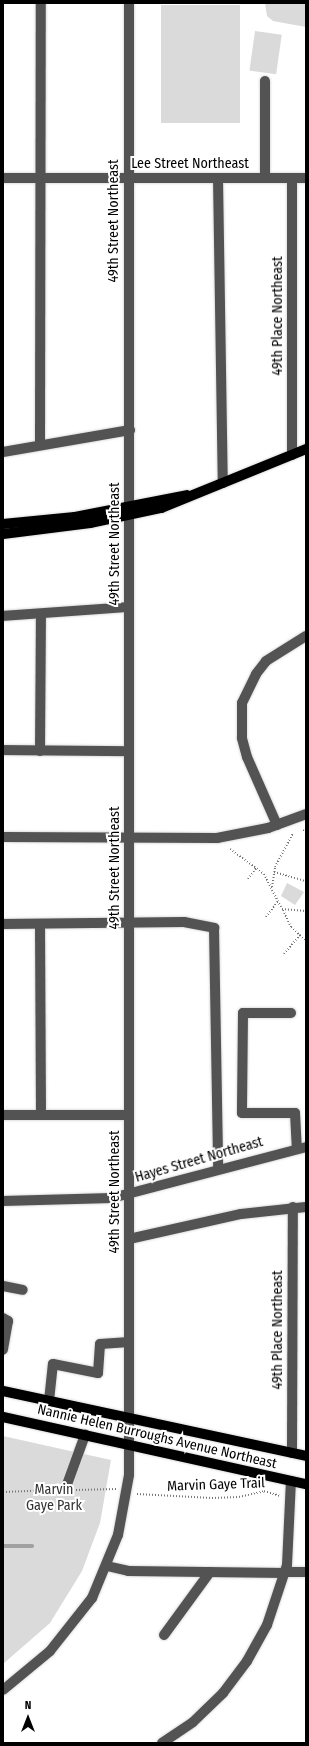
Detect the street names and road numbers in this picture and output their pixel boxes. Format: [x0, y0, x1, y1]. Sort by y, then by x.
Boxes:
street label: Lee Street Northeast [131, 156, 249, 172]
street label: 49th Street Northeast [106, 159, 122, 283]
street label: 49th Place Northeast [270, 257, 286, 375]
street label: 49th Street Northeast [107, 482, 123, 606]
street label: 49th Street Northeast [107, 806, 123, 930]
street label: 49th Street Northeast [107, 1130, 123, 1254]
street label: Hayes Street Northeast [133, 1134, 265, 1186]
street label: 49th Place Northeast [270, 1271, 286, 1389]
street label: Nannie Helen Burroughs Avenue Northeast [36, 1401, 278, 1473]
street label: Marvin Gaye Trail [167, 1475, 265, 1495]

